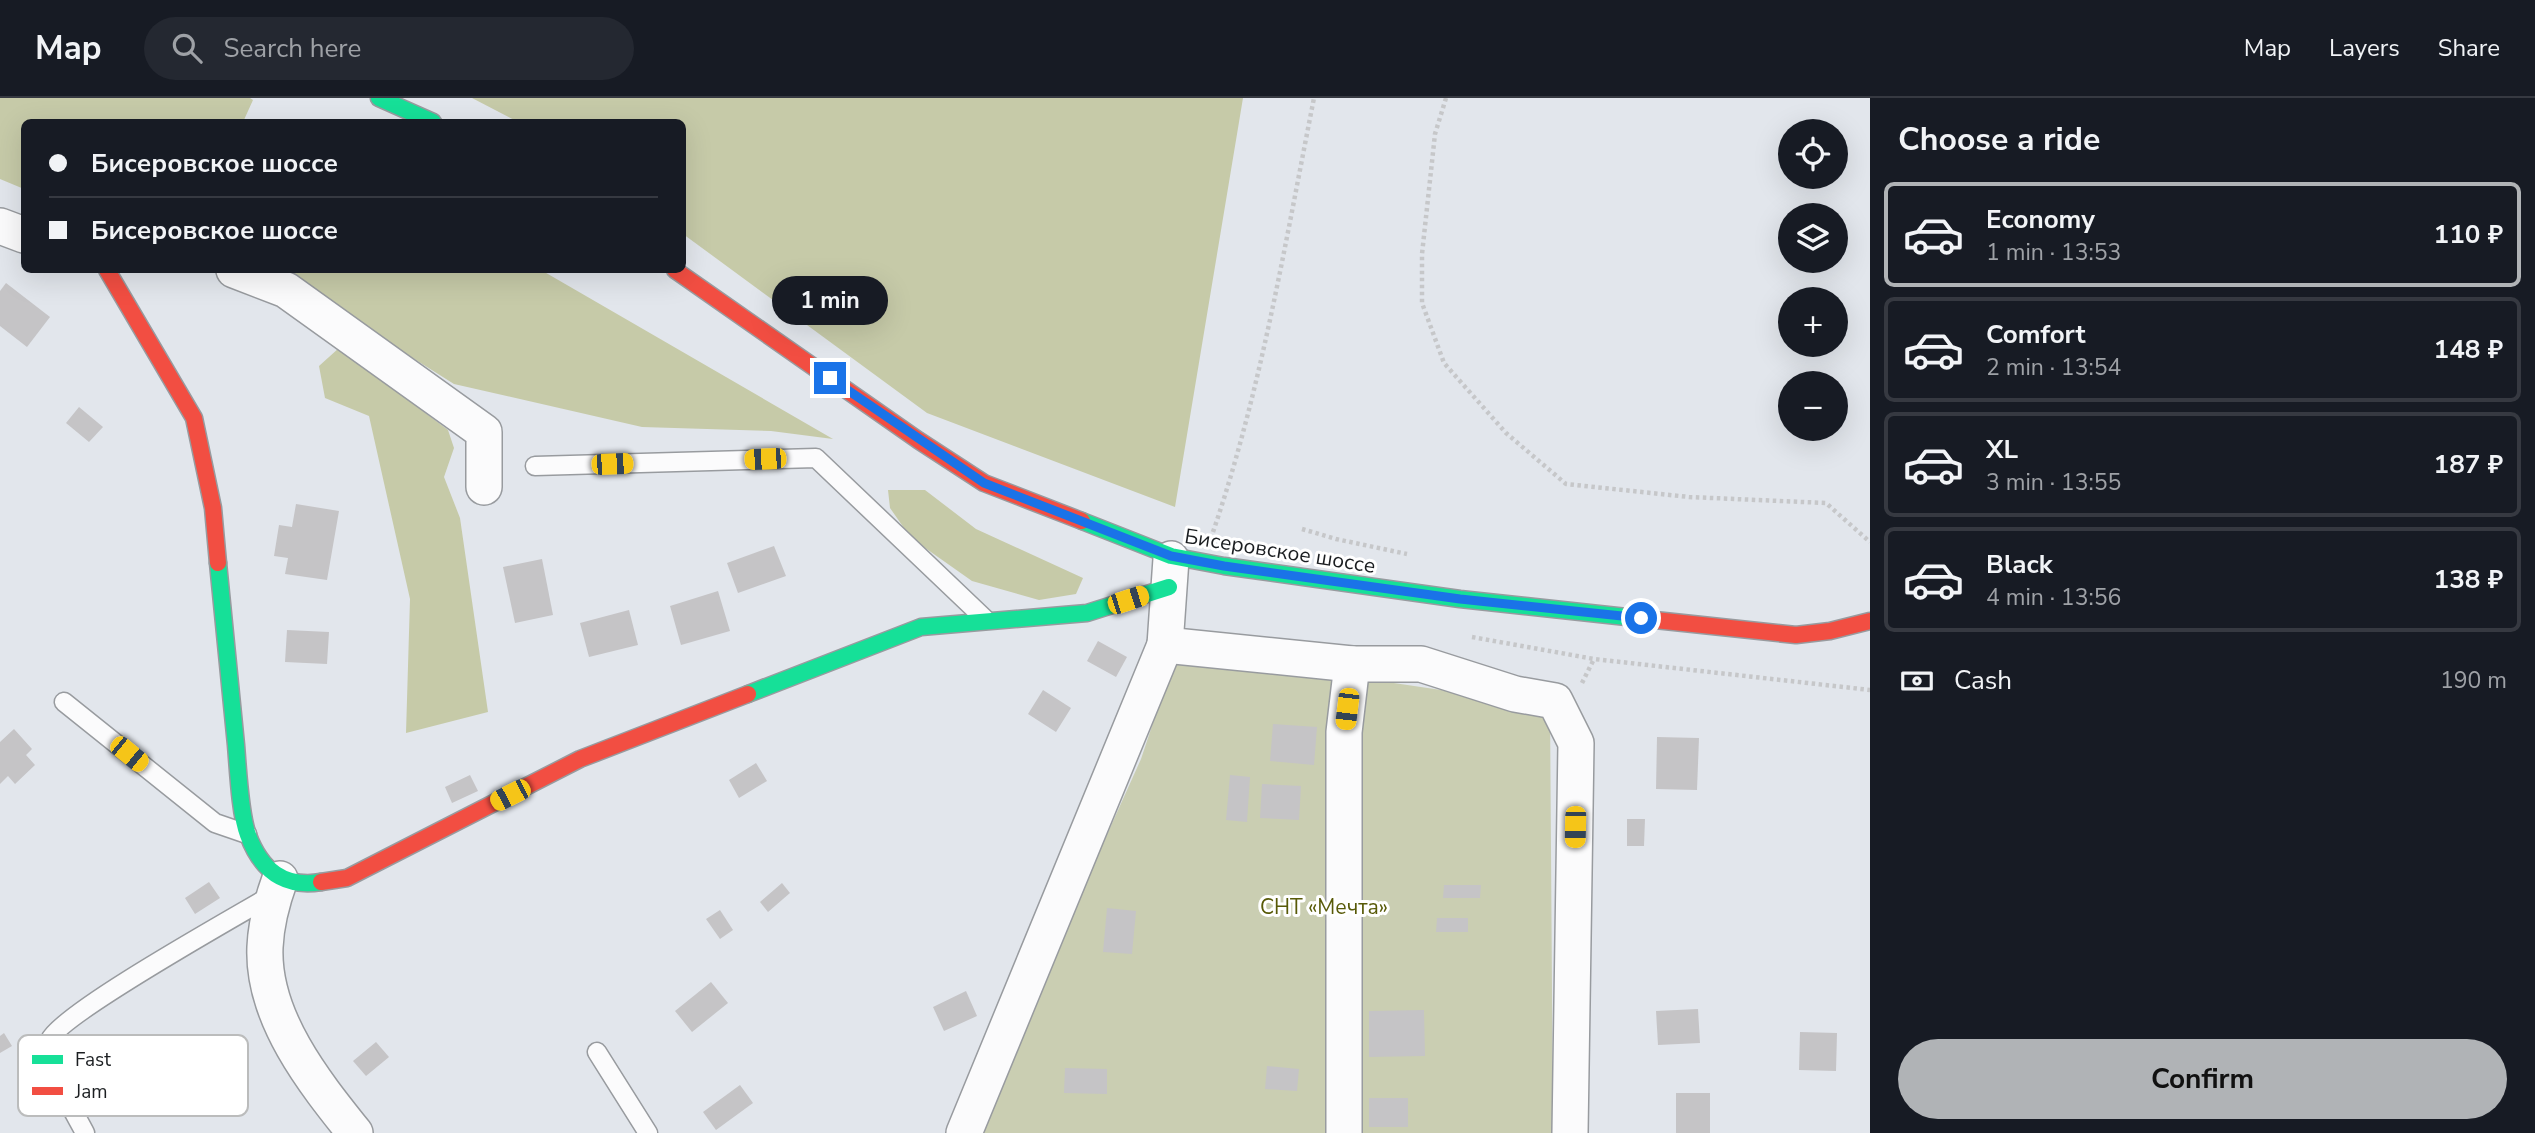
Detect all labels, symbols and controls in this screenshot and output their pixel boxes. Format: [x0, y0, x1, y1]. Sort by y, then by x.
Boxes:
search box [144, 17, 634, 80]
text: Map [35, 26, 102, 71]
icon: search [168, 29, 206, 67]
text: Search here [224, 31, 361, 66]
text: Map [2244, 32, 2291, 64]
text: Layers [2329, 32, 2400, 64]
text: Share [2438, 32, 2500, 64]
text: Choose a ride [1898, 118, 2100, 161]
map controls [1778, 119, 1848, 441]
button: locate [1778, 119, 1848, 189]
text: Бисеровское шоссе [91, 146, 338, 181]
text: Economy [1986, 202, 2095, 237]
button: layers [1778, 203, 1848, 273]
icon: car [1902, 203, 1965, 266]
text: Бисеровское шоссе [91, 213, 338, 248]
text: 110 ₽ [2434, 217, 2503, 252]
text: 1 min · 13:53 [1986, 237, 2121, 268]
callout: 1 min [772, 276, 888, 326]
text: 1 min [800, 285, 860, 316]
button: + [1778, 287, 1848, 357]
text: Comfort [1986, 317, 2086, 352]
icon: car [1902, 318, 1965, 381]
text: 148 ₽ [2434, 332, 2503, 367]
text: 2 min · 13:54 [1986, 352, 2121, 383]
route end [814, 362, 846, 394]
button: − [1778, 371, 1848, 441]
text: XL [1986, 432, 2018, 467]
icon: car [1902, 433, 1965, 496]
text: 187 ₽ [2434, 447, 2503, 482]
car [744, 448, 787, 470]
car [591, 453, 634, 475]
text: 3 min · 13:55 [1986, 467, 2121, 498]
street label: Бисеровское шоссе [1183, 522, 1377, 580]
text: Black [1986, 547, 2053, 582]
icon: car [1902, 548, 1965, 611]
text: 138 ₽ [2434, 562, 2503, 597]
text: 4 min · 13:56 [1986, 582, 2121, 613]
car [1105, 584, 1152, 616]
route start [1625, 602, 1657, 634]
icon: cash [1898, 662, 1936, 700]
text: Cash [1954, 663, 2012, 698]
text: 190 m [2440, 665, 2507, 696]
car [1335, 687, 1360, 731]
car [107, 733, 152, 775]
car [487, 776, 534, 814]
car [1565, 806, 1586, 848]
park label: СНТ «Мечта» [1260, 893, 1388, 921]
legend [18, 1035, 248, 1116]
button: Confirm [1898, 1039, 2507, 1119]
text: Fast [75, 1047, 111, 1073]
text: Jam [74, 1079, 108, 1105]

